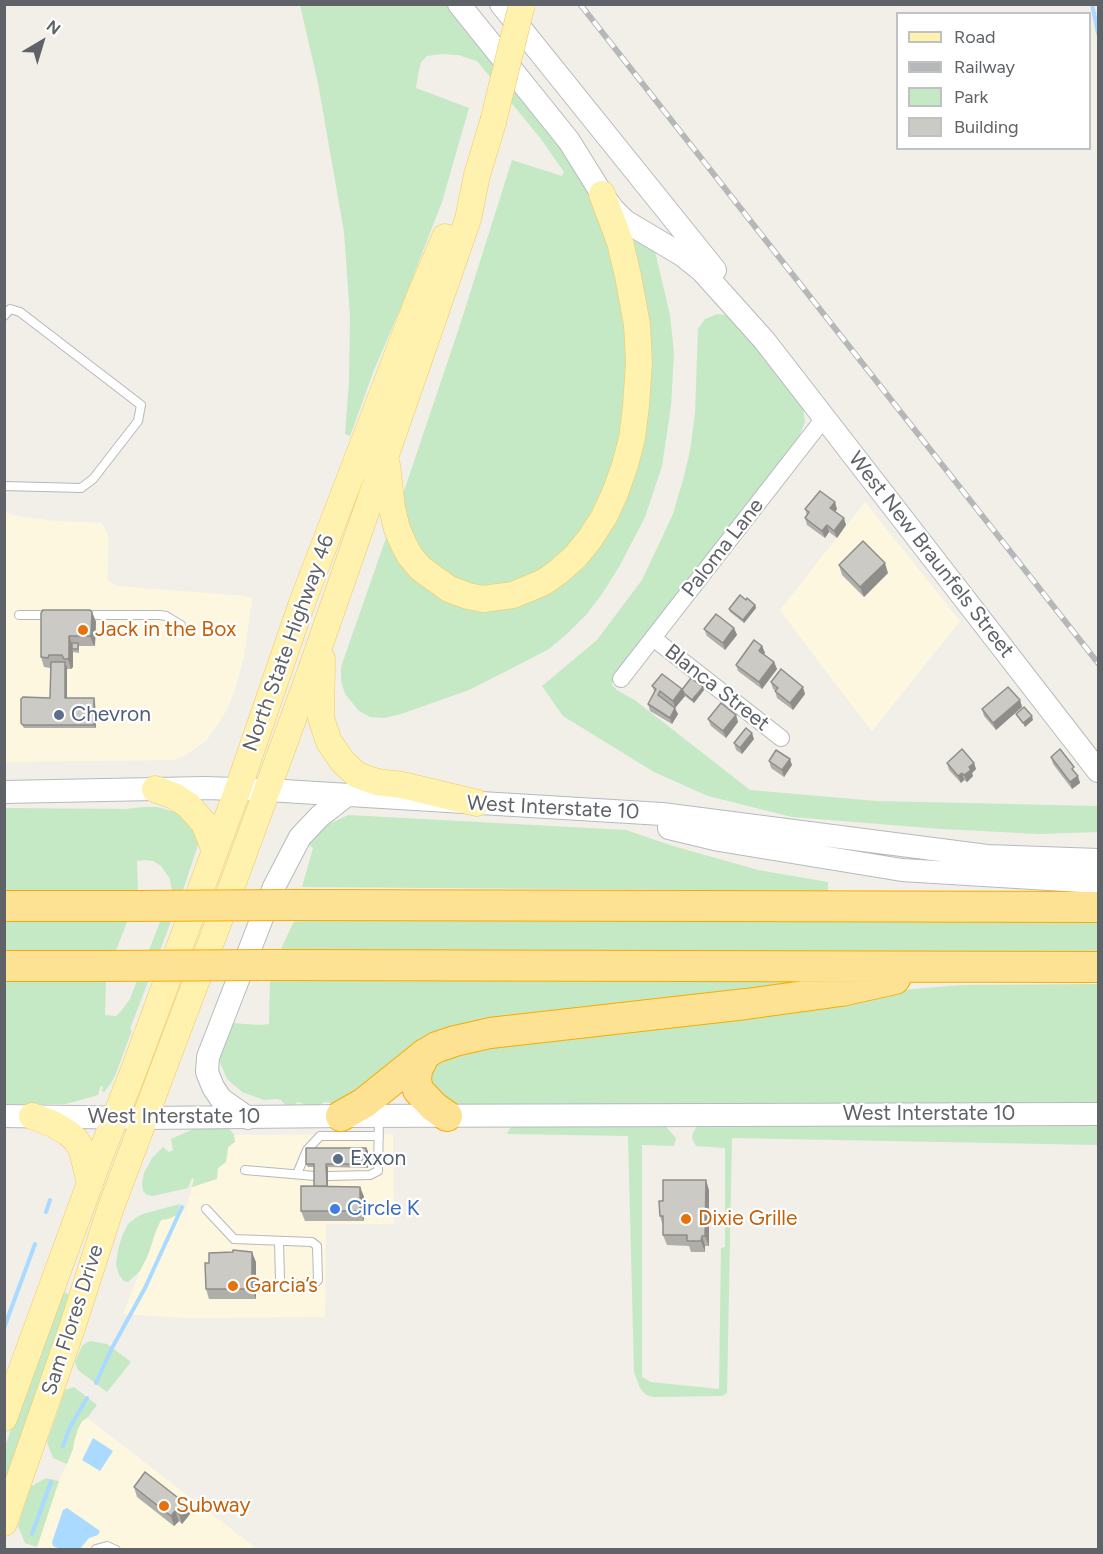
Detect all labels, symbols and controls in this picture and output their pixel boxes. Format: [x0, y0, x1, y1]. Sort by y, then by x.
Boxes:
north arrow [12, 12, 72, 72]
legend [896, 12, 1091, 150]
text: N [43, 16, 64, 39]
text: Road [954, 26, 995, 48]
text: Railway [954, 56, 1015, 78]
text: Park [954, 86, 988, 108]
text: Building [954, 116, 1019, 138]
street label: West New Braunfels Street [843, 447, 1019, 663]
street label: Paloma Lane [677, 494, 769, 602]
street label: North State Highway 46 [238, 531, 340, 755]
place label: Jack in the Box [95, 617, 236, 643]
marker: Jack in the Box [76, 623, 90, 637]
street label: Blanca Street [660, 639, 774, 737]
place label: Chevron [71, 702, 151, 728]
marker: Chevron [52, 708, 66, 722]
street label: West Interstate 10 [466, 791, 640, 825]
street label: West Interstate 10 [843, 1101, 1015, 1127]
street label: West Interstate 10 [88, 1104, 260, 1130]
place label: Exxon [350, 1146, 406, 1172]
marker: Exxon [331, 1152, 345, 1166]
place label: Circle K [347, 1196, 420, 1222]
marker: Circle K [328, 1202, 342, 1216]
place label: Dixie Grille [698, 1206, 797, 1232]
marker: Dixie Grille [679, 1212, 693, 1226]
street label: Sam Flores Drive [37, 1241, 109, 1399]
place label: Garcia’s [245, 1273, 318, 1299]
marker: Garcia’s [226, 1279, 240, 1293]
place label: Subway [176, 1493, 250, 1519]
marker: Subway [157, 1499, 171, 1513]

